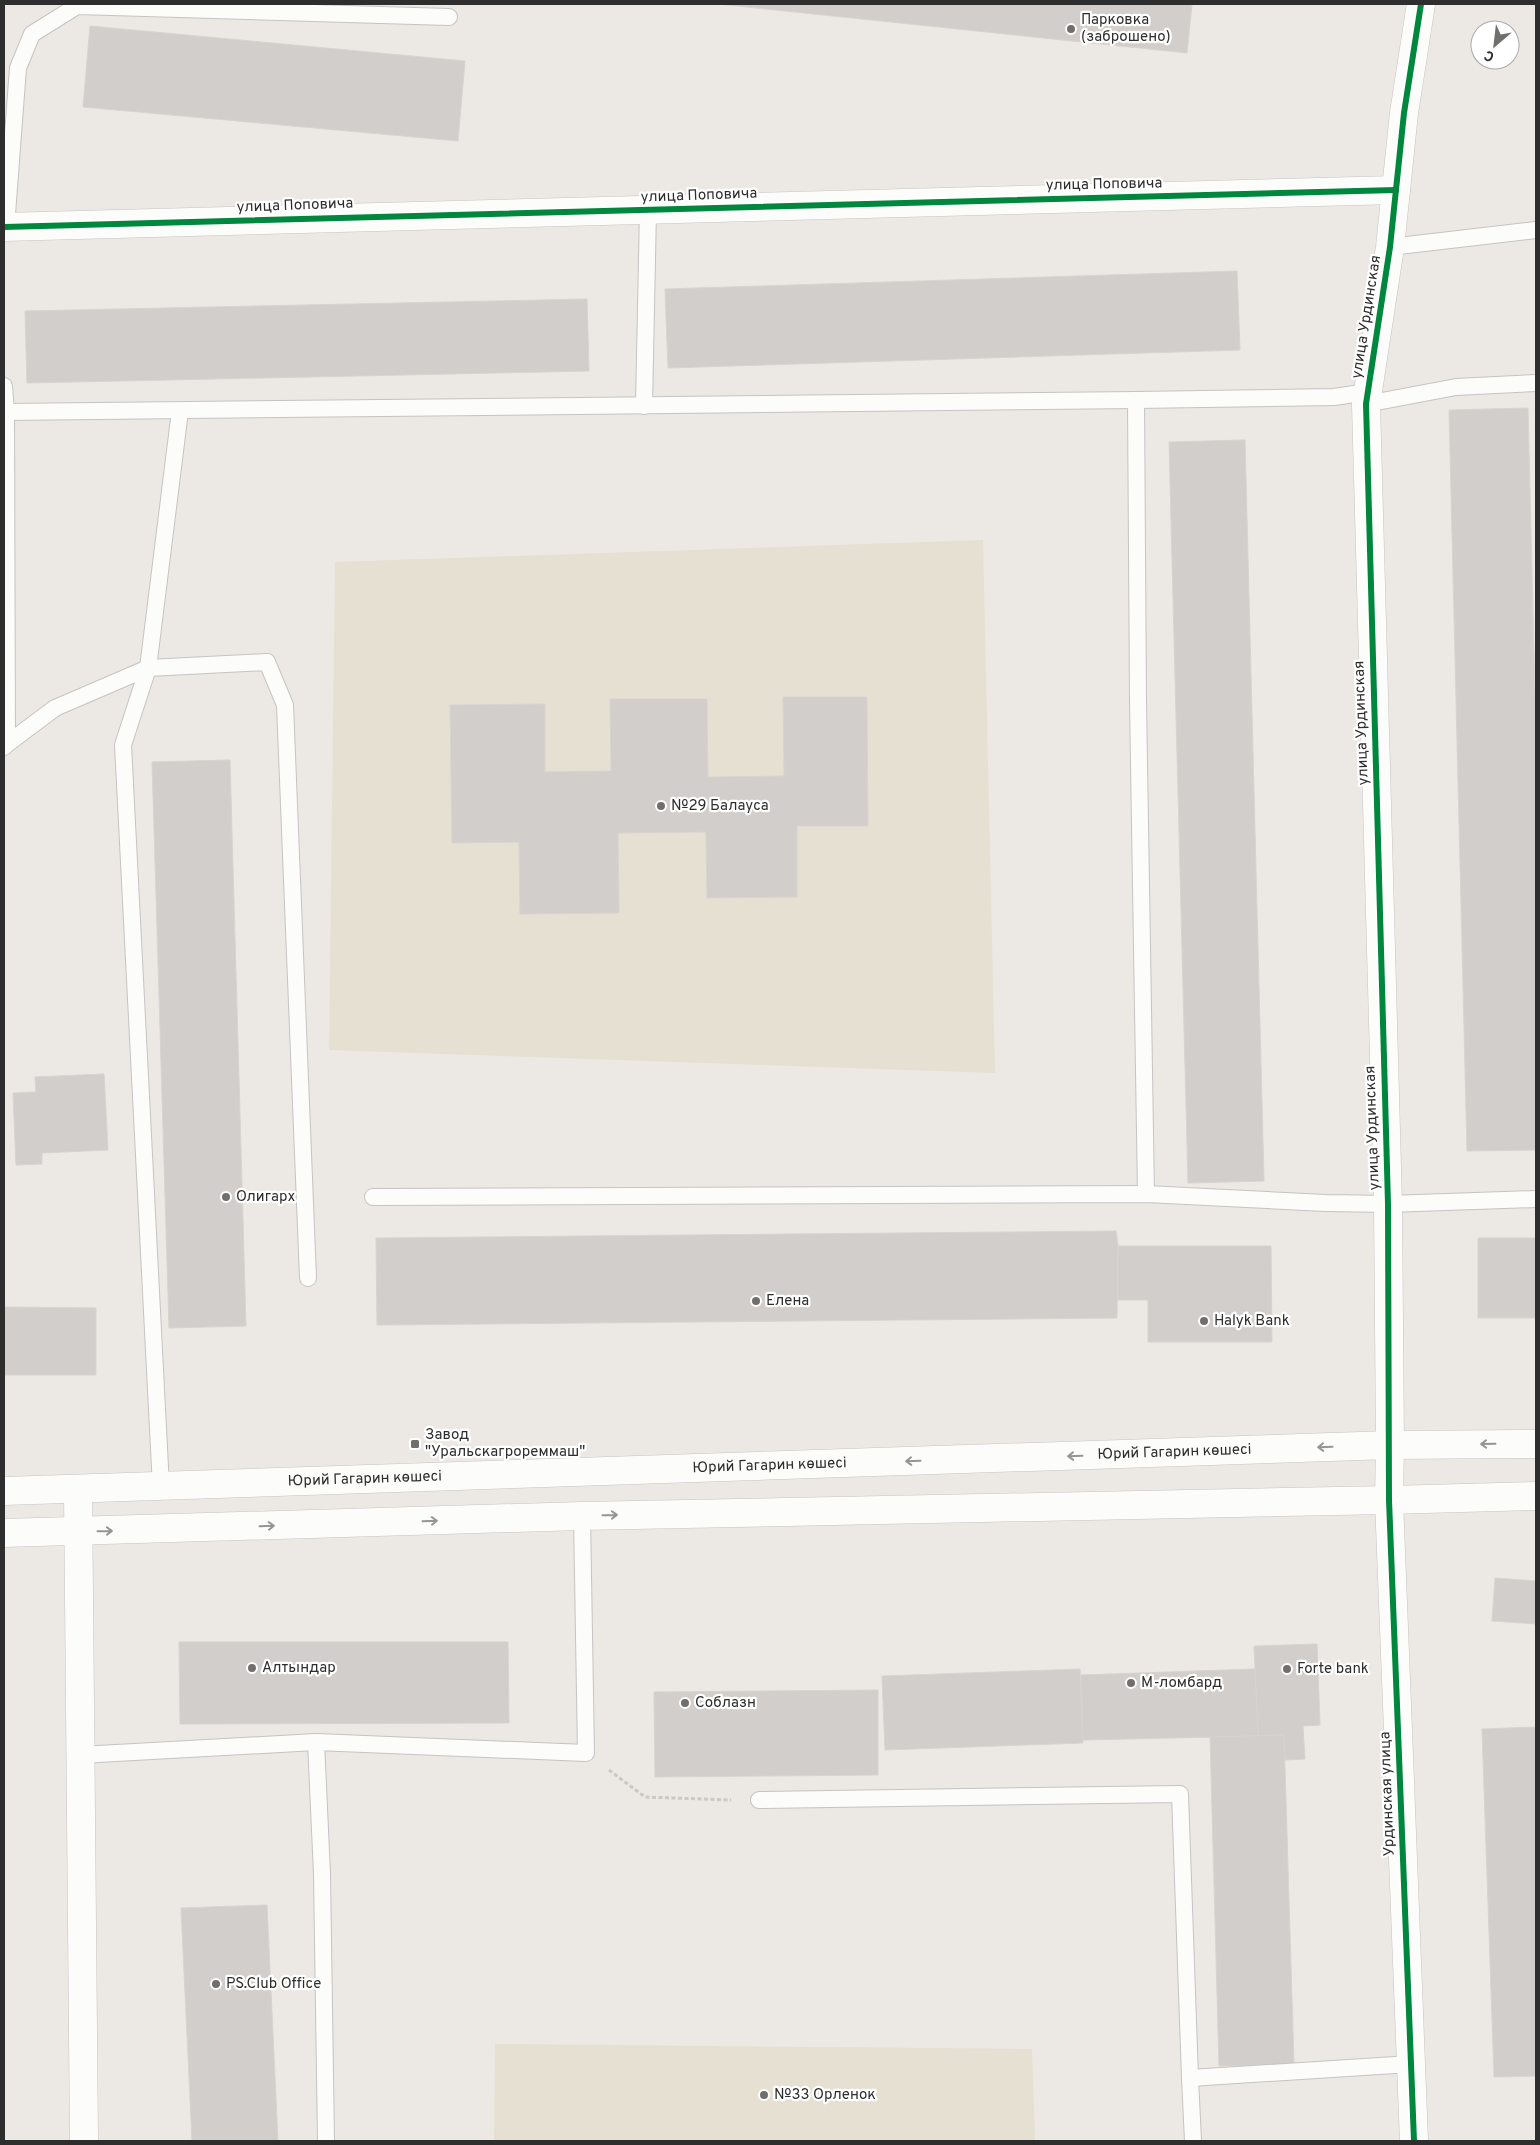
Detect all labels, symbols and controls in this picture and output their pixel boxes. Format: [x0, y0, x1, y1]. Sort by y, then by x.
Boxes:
place label: Парковка (заброшено) [1081, 11, 1171, 47]
north arrow [1470, 20, 1520, 70]
marker: Парковка (заброшено) [1065, 23, 1077, 35]
text: С [1482, 46, 1498, 65]
street label: улица Поповича [1046, 174, 1162, 196]
street label: улица Поповича [640, 184, 758, 208]
street label: улица Поповича [236, 194, 354, 218]
street label: улица Урдинская [1348, 254, 1386, 380]
street label: улица Урдинская [1350, 660, 1374, 786]
place label: №29 Балауса [671, 797, 769, 816]
marker: №29 Балауса [655, 800, 667, 812]
street label: улица Урдинская [1361, 1065, 1385, 1191]
place label: Олигарх [236, 1188, 295, 1207]
marker: Олигарх [220, 1191, 232, 1203]
place label: Елена [766, 1292, 809, 1311]
marker: Елена [750, 1295, 762, 1307]
place label: Halyk Bank [1214, 1312, 1290, 1331]
marker: Halyk Bank [1198, 1315, 1210, 1327]
place label: Завод "Уральскагрореммаш" [425, 1426, 585, 1462]
marker: Завод "Уральскагрореммаш" [409, 1438, 421, 1450]
one-way arrow [1480, 1439, 1496, 1449]
street label: Юрий Гагарин көшесі [1097, 1440, 1252, 1464]
one-way arrow [1317, 1443, 1333, 1452]
one-way arrow [1067, 1451, 1084, 1461]
street label: Юрий Гагарин көшесі [692, 1454, 847, 1478]
one-way arrow [905, 1457, 921, 1466]
street label: Юрий Гагарин көшесі [287, 1467, 442, 1491]
one-way arrow [601, 1511, 617, 1520]
one-way arrow [422, 1516, 438, 1526]
one-way arrow [259, 1522, 275, 1531]
one-way arrow [97, 1527, 113, 1536]
place label: Алтындар [262, 1659, 336, 1678]
place label: Forte bank [1297, 1660, 1369, 1679]
marker: Алтындар [246, 1662, 258, 1674]
marker: Forte bank [1281, 1663, 1293, 1675]
place label: М-ломбард [1141, 1674, 1222, 1693]
marker: М-ломбард [1125, 1677, 1137, 1689]
place label: Соблазн [695, 1694, 756, 1713]
marker: Соблазн [679, 1697, 691, 1709]
street label: Урдинская улица [1376, 1731, 1400, 1857]
place label: PS.Club Office [226, 1975, 321, 1994]
marker: PS.Club Office [210, 1978, 222, 1990]
place label: №33 Орленок [774, 2086, 876, 2105]
marker: №33 Орленок [758, 2089, 770, 2101]

